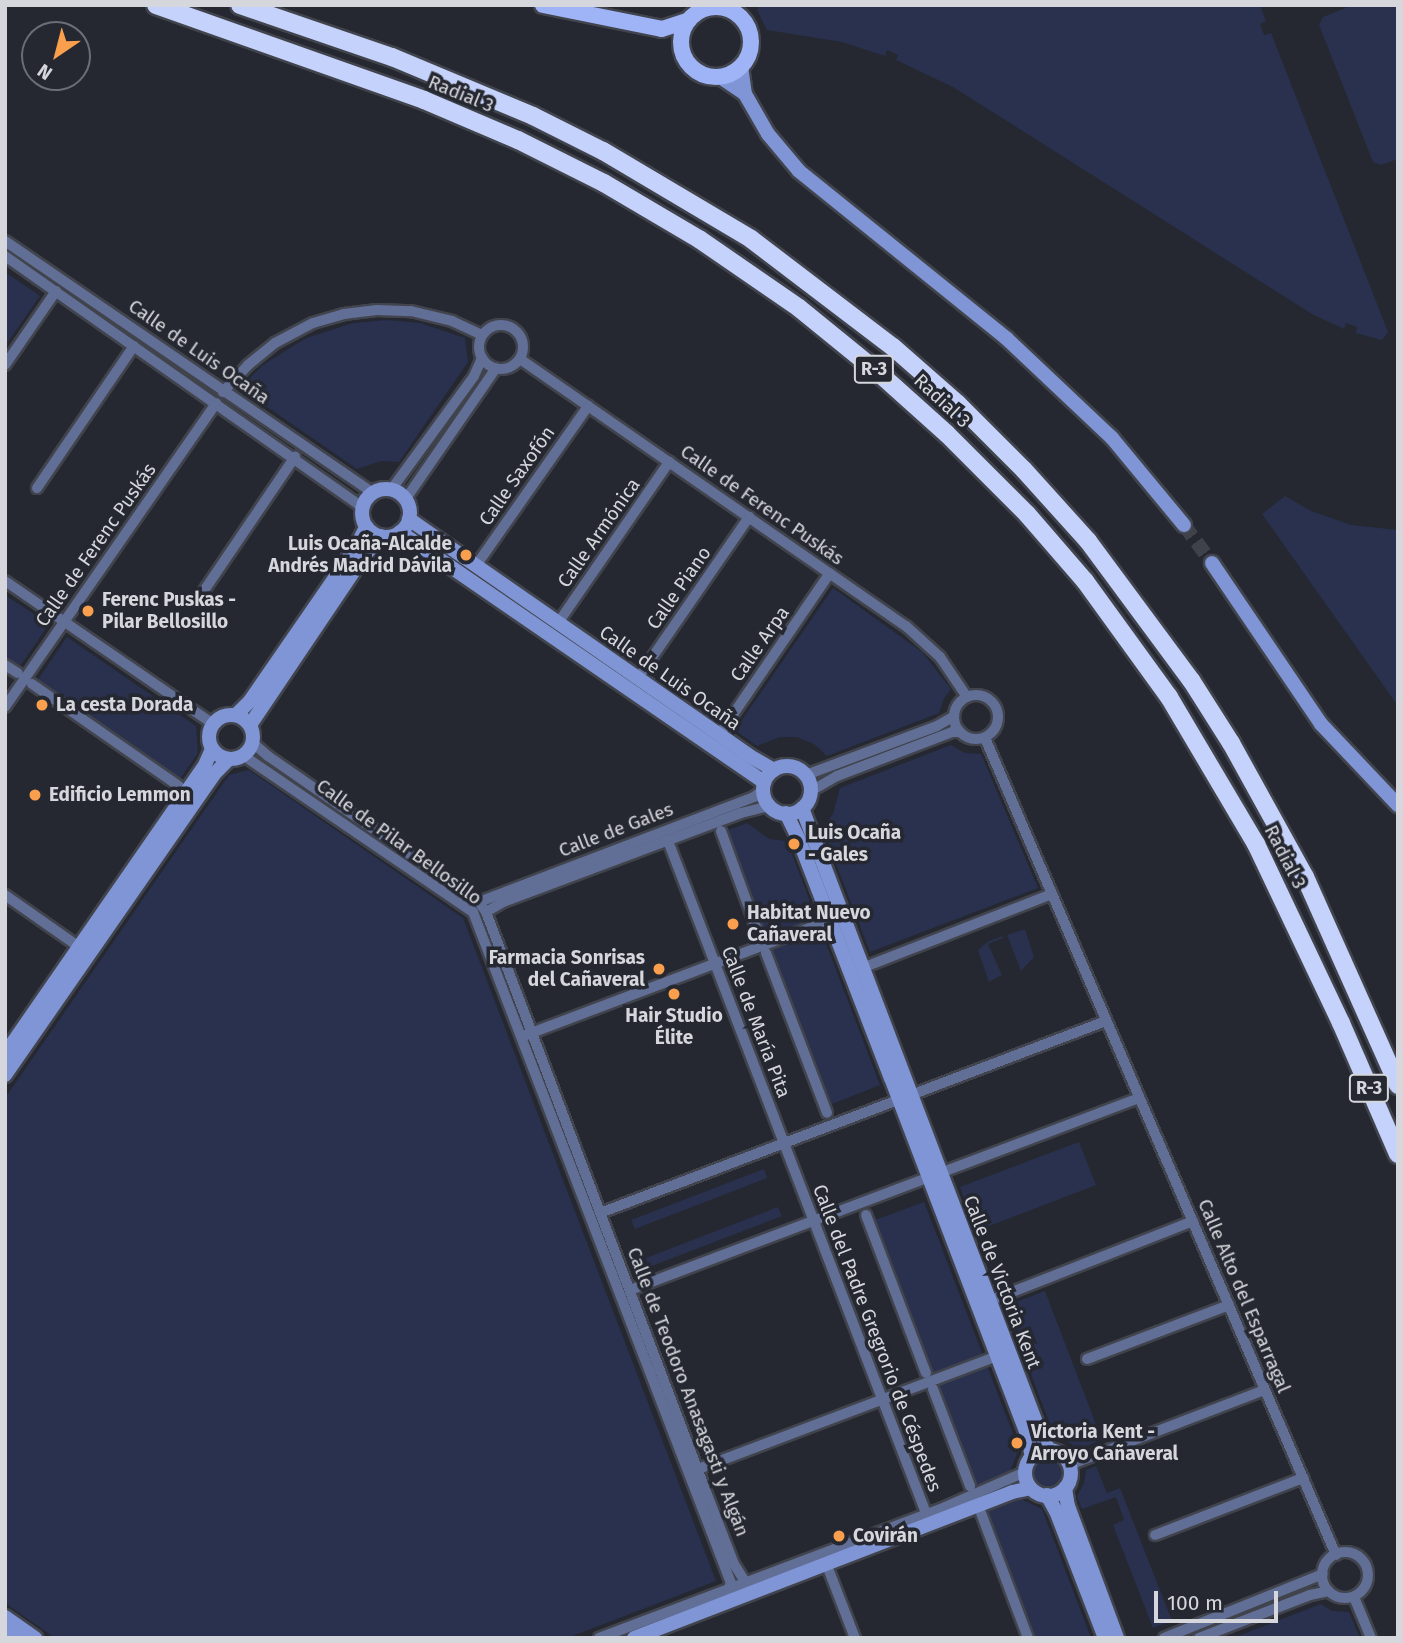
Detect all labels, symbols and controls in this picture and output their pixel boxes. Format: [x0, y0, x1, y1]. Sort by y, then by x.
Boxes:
north arrow [21, 21, 91, 91]
text: N [33, 59, 57, 85]
street label: Radial 3 [425, 71, 497, 117]
street label: Calle de Luis Ocaña [124, 295, 274, 409]
road number: R-3 [853, 354, 895, 384]
street label: Radial 3 [909, 369, 975, 433]
street label: Calle Saxofón [474, 422, 560, 530]
street label: Calle de Ferenc Puskás [676, 440, 848, 570]
street label: Calle de Ferenc Puskás [31, 459, 161, 631]
street label: Calle Armónica [553, 474, 645, 592]
place label: Luis Ocaña-Alcalde Andrés Madrid Dávila [268, 533, 452, 577]
street label: Calle Piano [642, 542, 716, 634]
marker: Luis Ocaña-Alcalde Andrés Madrid Dávila [458, 547, 474, 563]
place label: Ferenc Puskas - Pilar Bellosillo [102, 589, 236, 633]
street label: Calle Arpa [726, 602, 794, 686]
marker: Ferenc Puskas - Pilar Bellosillo [80, 603, 96, 619]
street label: Calle de Luis Ocaña [595, 621, 745, 735]
place label: La cesta Dorada [56, 694, 194, 716]
marker: La cesta Dorada [34, 697, 50, 713]
street label: Calle de Pilar Bellosillo [312, 774, 486, 910]
place label: Edificio Lemmon [49, 784, 191, 806]
marker: Edificio Lemmon [27, 787, 43, 803]
street label: Calle de Gales [556, 798, 676, 862]
street label: Radial 3 [1259, 821, 1311, 893]
place label: Luis Ocaña - Gales [808, 822, 901, 866]
marker: Luis Ocaña - Gales [786, 836, 802, 852]
place label: Habitat Nuevo Cañaveral [747, 902, 871, 946]
marker: Habitat Nuevo Cañaveral [725, 916, 741, 932]
street label: Calle de María Pita [717, 943, 795, 1101]
place label: Farmacia Sonrisas del Cañaveral [489, 947, 645, 991]
marker: Farmacia Sonrisas del Cañaveral [651, 961, 667, 977]
marker: Hair Studio Élite [666, 986, 682, 1002]
place label: Hair Studio Élite [625, 1005, 723, 1049]
road number: R-3 [1348, 1073, 1390, 1102]
street label: Calle del Padre Gregrorio de Céspedes [808, 1181, 946, 1495]
street label: Calle de Victoria Kent [958, 1192, 1046, 1372]
street label: Calle Alto del Esparragal [1193, 1196, 1295, 1396]
street label: Calle de Teodoro Anasagasti y Algán [622, 1244, 754, 1540]
place label: Victoria Kent - Arroyo Cañaveral [1031, 1421, 1178, 1465]
marker: Victoria Kent - Arroyo Cañaveral [1009, 1435, 1025, 1451]
place label: Covirán [853, 1525, 918, 1547]
marker: Covirán [831, 1528, 847, 1544]
scale bar [1158, 1576, 1282, 1620]
text: 100 m [1167, 1590, 1223, 1616]

